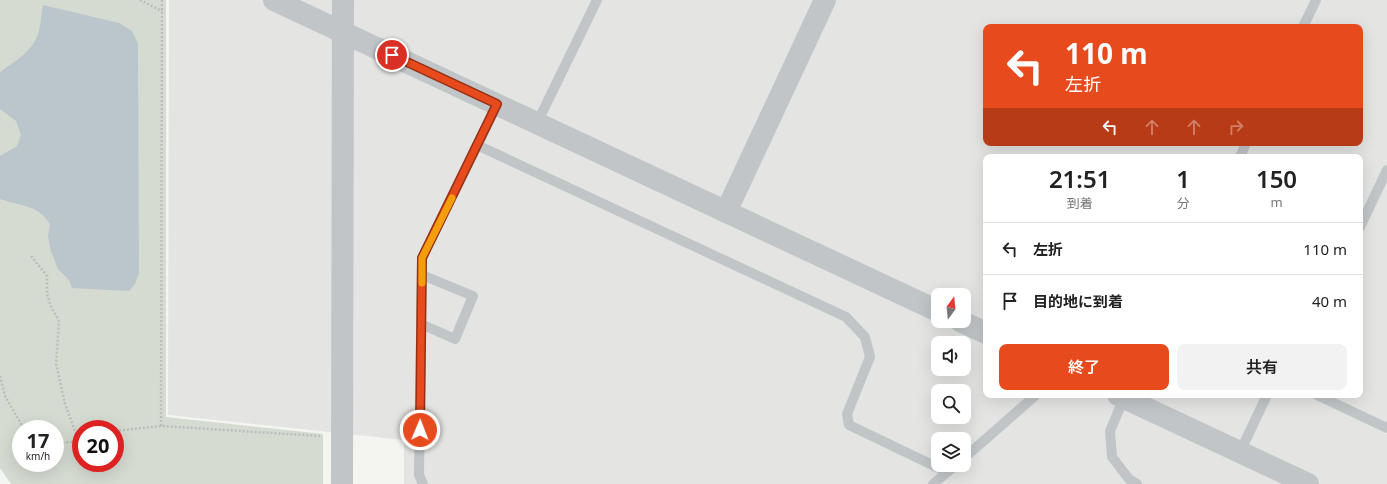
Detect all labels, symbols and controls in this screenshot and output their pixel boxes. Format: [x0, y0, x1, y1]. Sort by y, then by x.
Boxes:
text: 110 m [1065, 34, 1148, 72]
pin [375, 38, 409, 72]
icon: left [999, 40, 1051, 92]
icon: arrive [381, 44, 403, 66]
text: 左折 [1065, 72, 1101, 96]
icon: left [1099, 116, 1121, 138]
icon: ahead [1141, 116, 1163, 138]
icon: ahead [1183, 116, 1205, 138]
icon: right [1225, 116, 1247, 138]
text: 21:51 [1049, 162, 1110, 195]
text: 1 [1176, 162, 1190, 195]
text: 150 [1256, 162, 1297, 195]
text: m [1270, 193, 1283, 211]
text: 到着 [1067, 194, 1093, 212]
text: 分 [1177, 194, 1190, 212]
icon: left [999, 238, 1021, 260]
text: 左折 [1033, 239, 1063, 259]
text: 110 m [1303, 239, 1347, 259]
north arrow [931, 288, 971, 328]
map controls [931, 288, 971, 472]
icon: arrive [999, 290, 1021, 312]
text: 目的地に到着 [1033, 291, 1123, 311]
text: 40 m [1312, 291, 1347, 311]
button: sound [931, 336, 971, 376]
button: 終了 [999, 344, 1169, 390]
button: 共有 [1177, 344, 1347, 390]
button: search [931, 384, 971, 424]
position arrow [399, 409, 441, 451]
speed limit sign: 20 [72, 420, 124, 472]
text: 17 [27, 427, 49, 454]
button: layers [931, 432, 971, 472]
text: km/h [26, 449, 50, 463]

